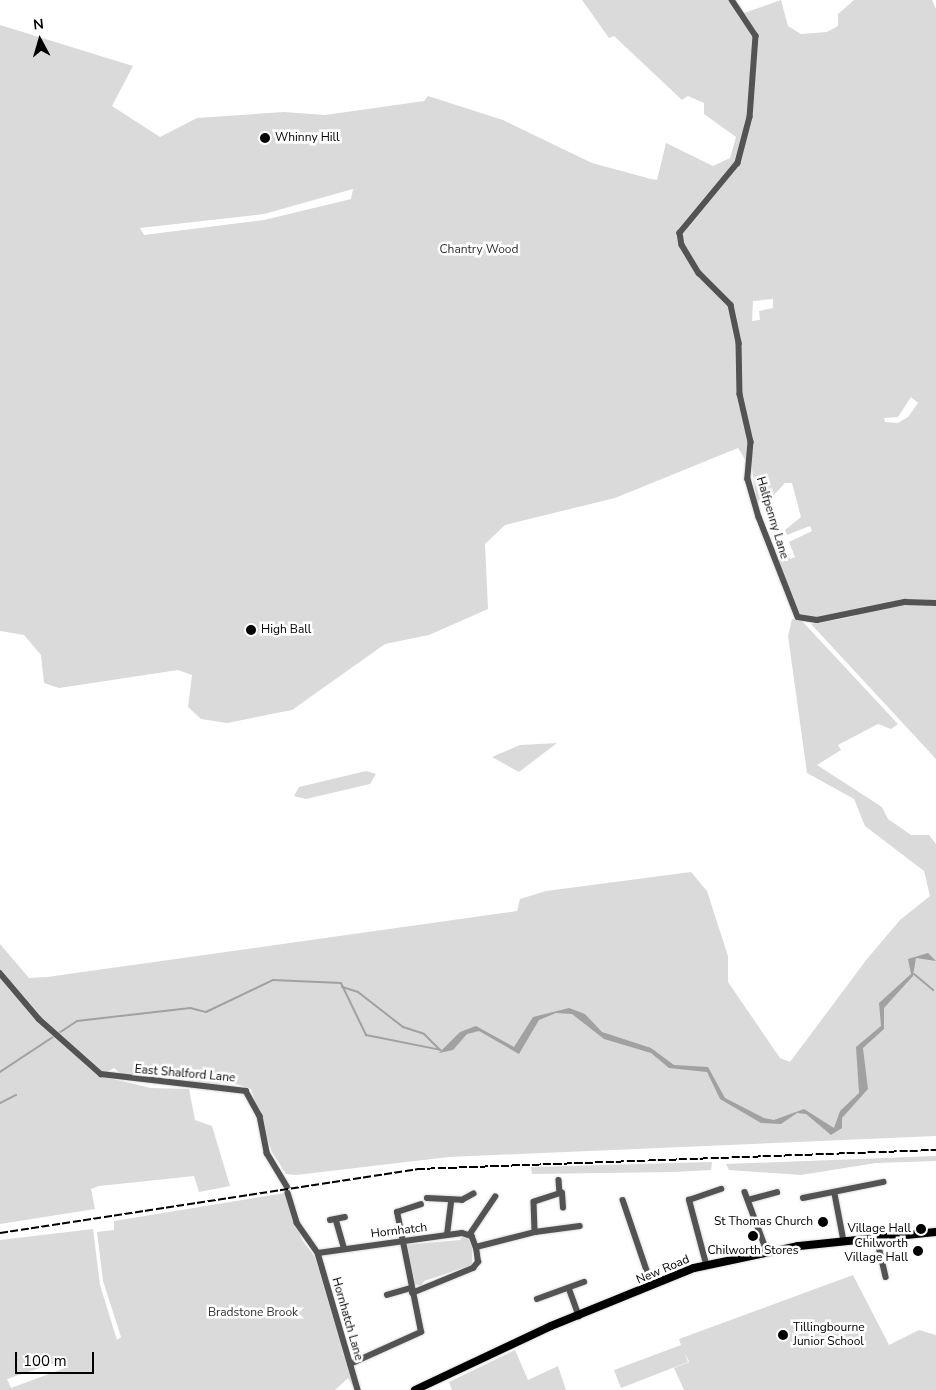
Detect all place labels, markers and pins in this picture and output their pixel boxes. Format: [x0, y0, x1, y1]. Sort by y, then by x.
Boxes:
place label: Whinny Hill [275, 131, 340, 145]
marker: Whinny Hill [259, 132, 271, 144]
place label: High Ball [261, 623, 311, 637]
marker: High Ball [245, 624, 257, 636]
place label: St Thomas Church [714, 1215, 813, 1229]
marker: St Thomas Church [817, 1216, 829, 1228]
place label: Village Hall [847, 1222, 911, 1236]
marker: Village Hall [915, 1223, 927, 1235]
marker: Chilworth Stores [747, 1230, 759, 1242]
place label: Chilworth Village Hall [844, 1237, 908, 1265]
place label: Chilworth Stores [707, 1244, 799, 1258]
marker: Chilworth Village Hall [912, 1245, 924, 1257]
place label: Tillingbourne Junior School [793, 1321, 865, 1349]
marker: Tillingbourne Junior School [777, 1329, 789, 1341]

